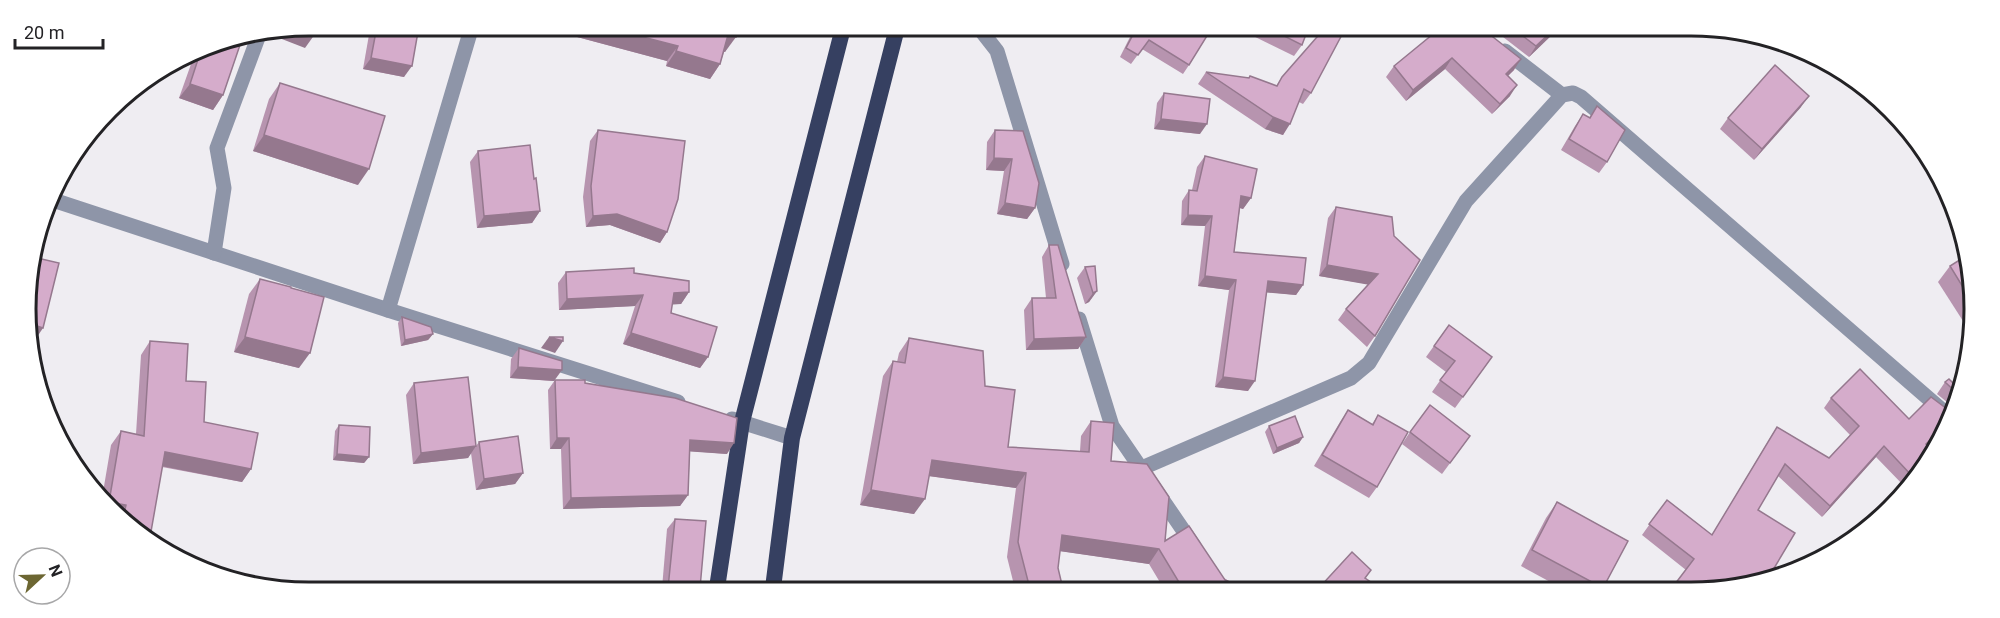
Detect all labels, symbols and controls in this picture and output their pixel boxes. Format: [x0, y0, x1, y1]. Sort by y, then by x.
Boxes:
scale bar [15, 12, 104, 50]
text: 20 m [24, 22, 64, 43]
north arrow [12, 546, 72, 606]
text: N [45, 562, 66, 579]

